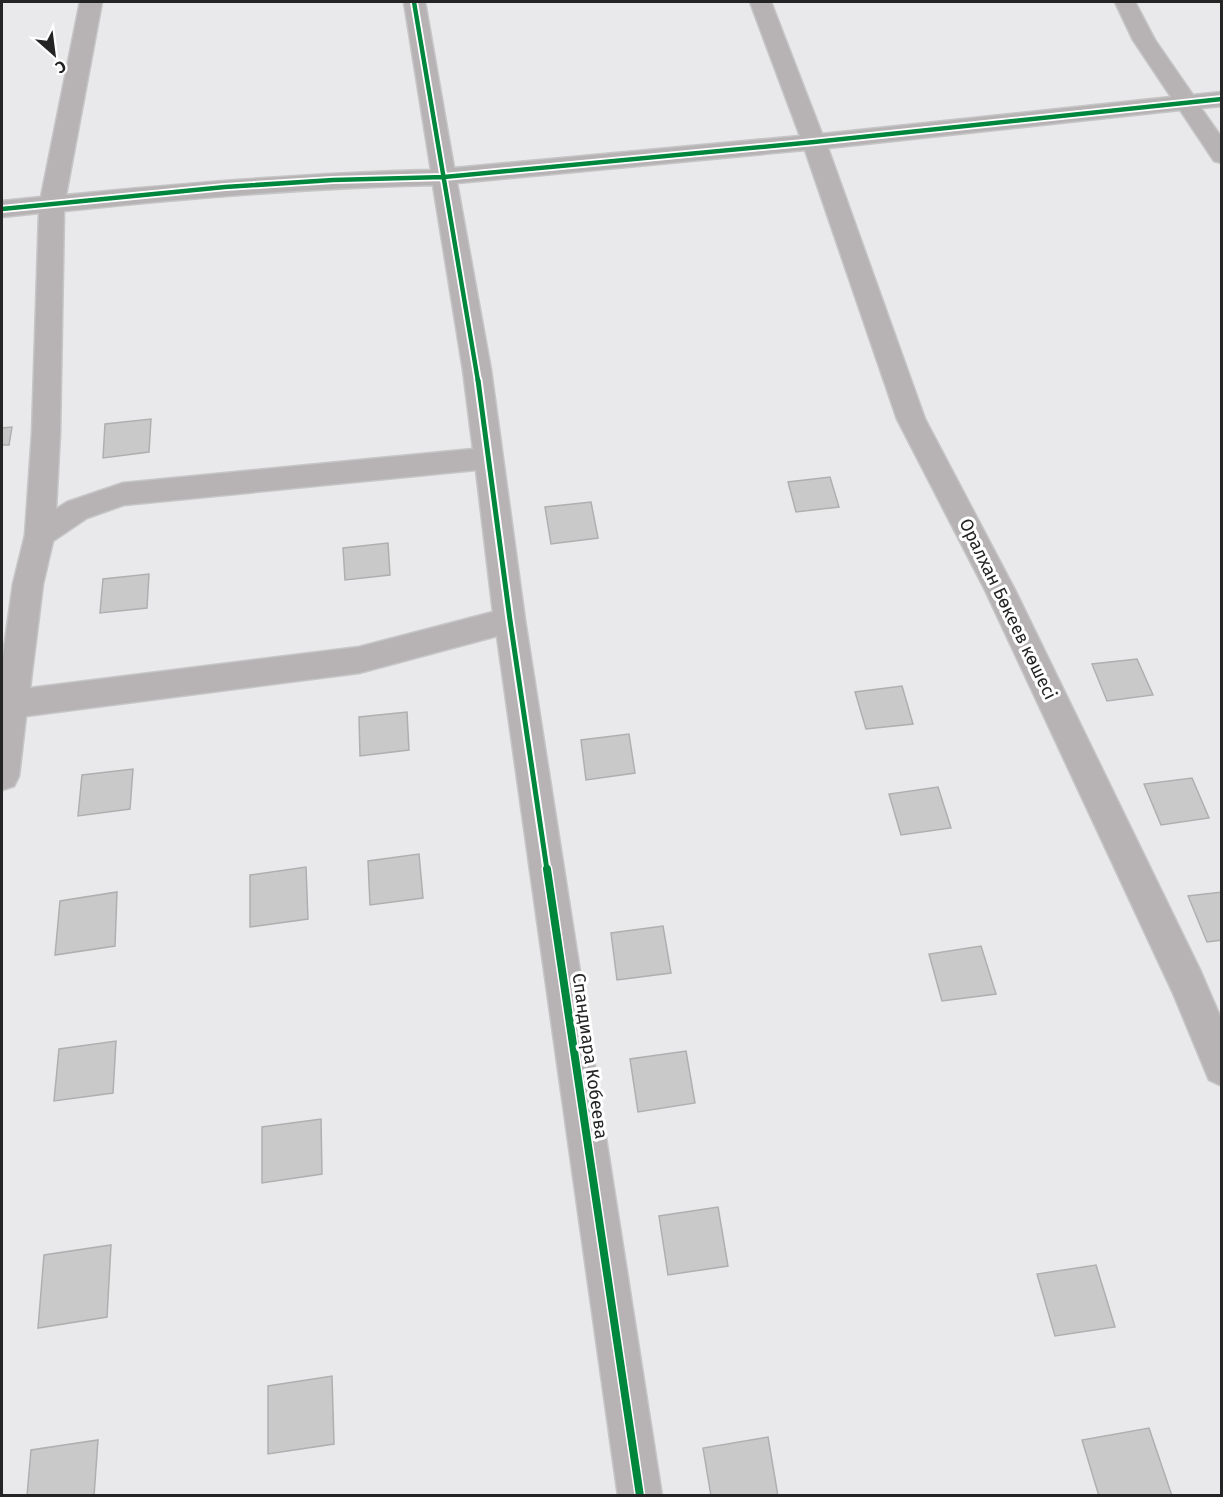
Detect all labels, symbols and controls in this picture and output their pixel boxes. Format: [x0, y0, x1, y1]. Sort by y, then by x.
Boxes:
north arrow [24, 24, 84, 84]
text: С [52, 56, 69, 78]
street label: Оралхан Бөкеев көшесі [954, 515, 1062, 703]
street label: Спандиара Кобеева [567, 972, 613, 1140]

